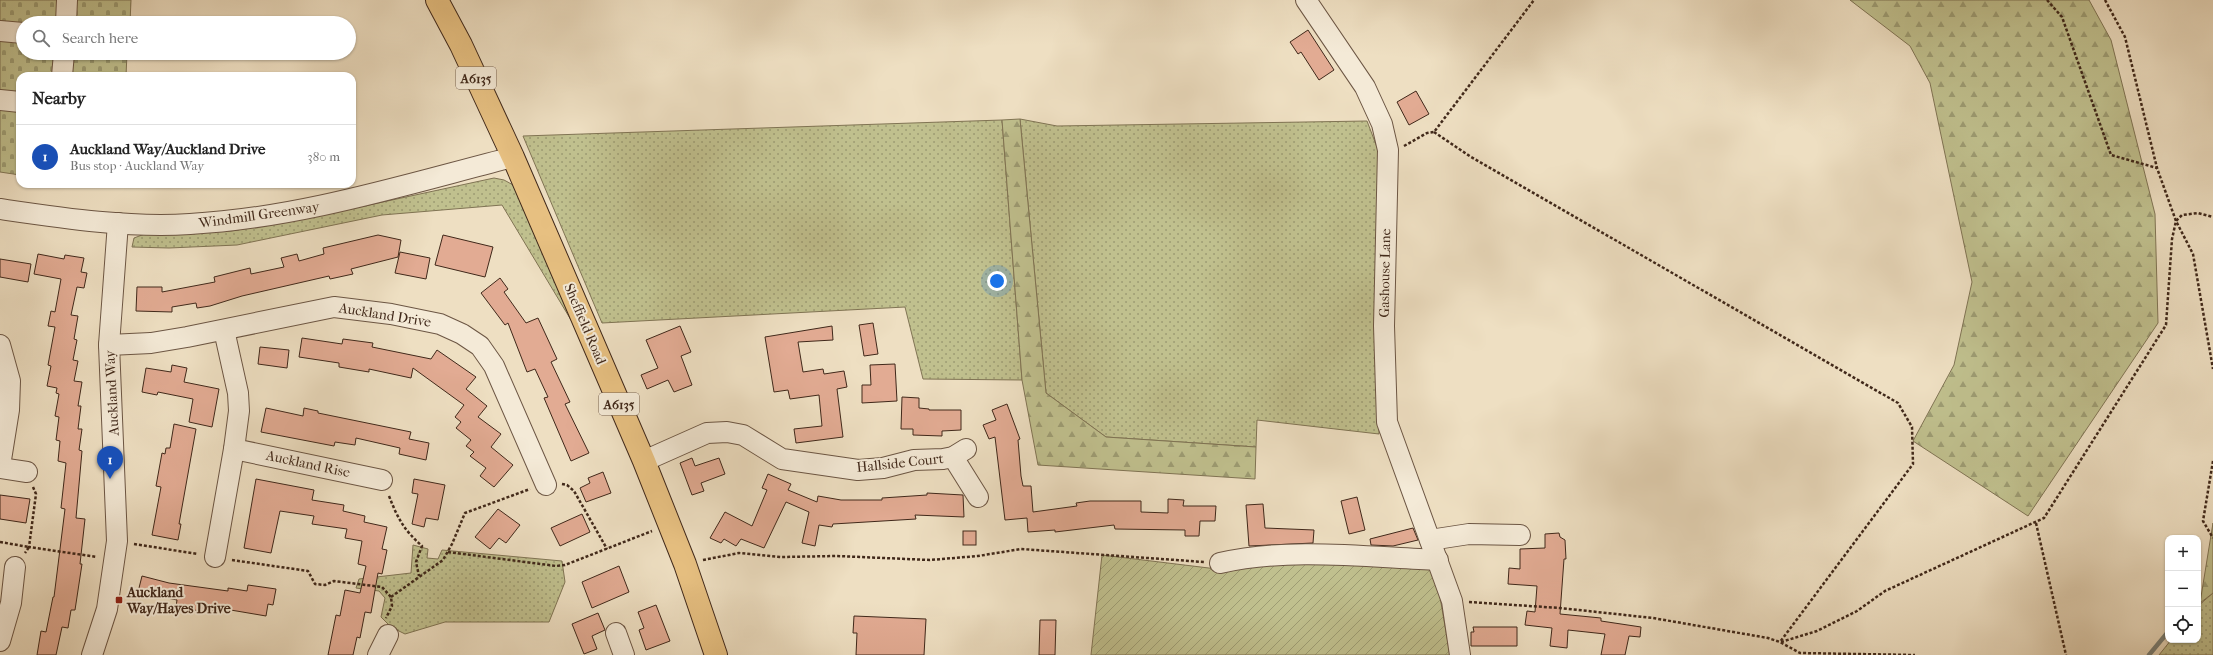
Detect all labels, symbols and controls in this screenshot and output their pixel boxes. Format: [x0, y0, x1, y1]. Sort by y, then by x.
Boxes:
search box [16, 16, 356, 60]
icon: search [30, 27, 52, 49]
text: Search here [62, 29, 138, 47]
road number: A6135 [456, 67, 496, 89]
text: Nearby [32, 88, 86, 108]
text: Auckland Way/Auckland Drive [70, 140, 266, 158]
text: 1 [43, 149, 47, 164]
text: 380 m [307, 149, 340, 164]
text: Bus stop · Auckland Way [70, 158, 204, 173]
street label: Windmill Greenway [197, 198, 321, 232]
street label: Gashouse Lane [1376, 228, 1394, 318]
your location [987, 271, 1007, 291]
street label: Sheffield Road [560, 281, 610, 368]
street label: Auckland Drive [337, 299, 433, 331]
street label: Auckland Way [101, 349, 123, 437]
road number: A6135 [599, 393, 639, 415]
pin: 1 [97, 446, 123, 479]
street label: Auckland Rise [263, 447, 352, 481]
street label: Hallside Court [856, 450, 944, 476]
map controls [2165, 535, 2201, 643]
button: + [2165, 535, 2201, 571]
button: − [2165, 571, 2201, 607]
place label: Auckland Way/Hayes Drive [126, 584, 231, 617]
marker: Auckland Way/Hayes Drive [114, 595, 124, 605]
button: locate [2165, 607, 2201, 643]

